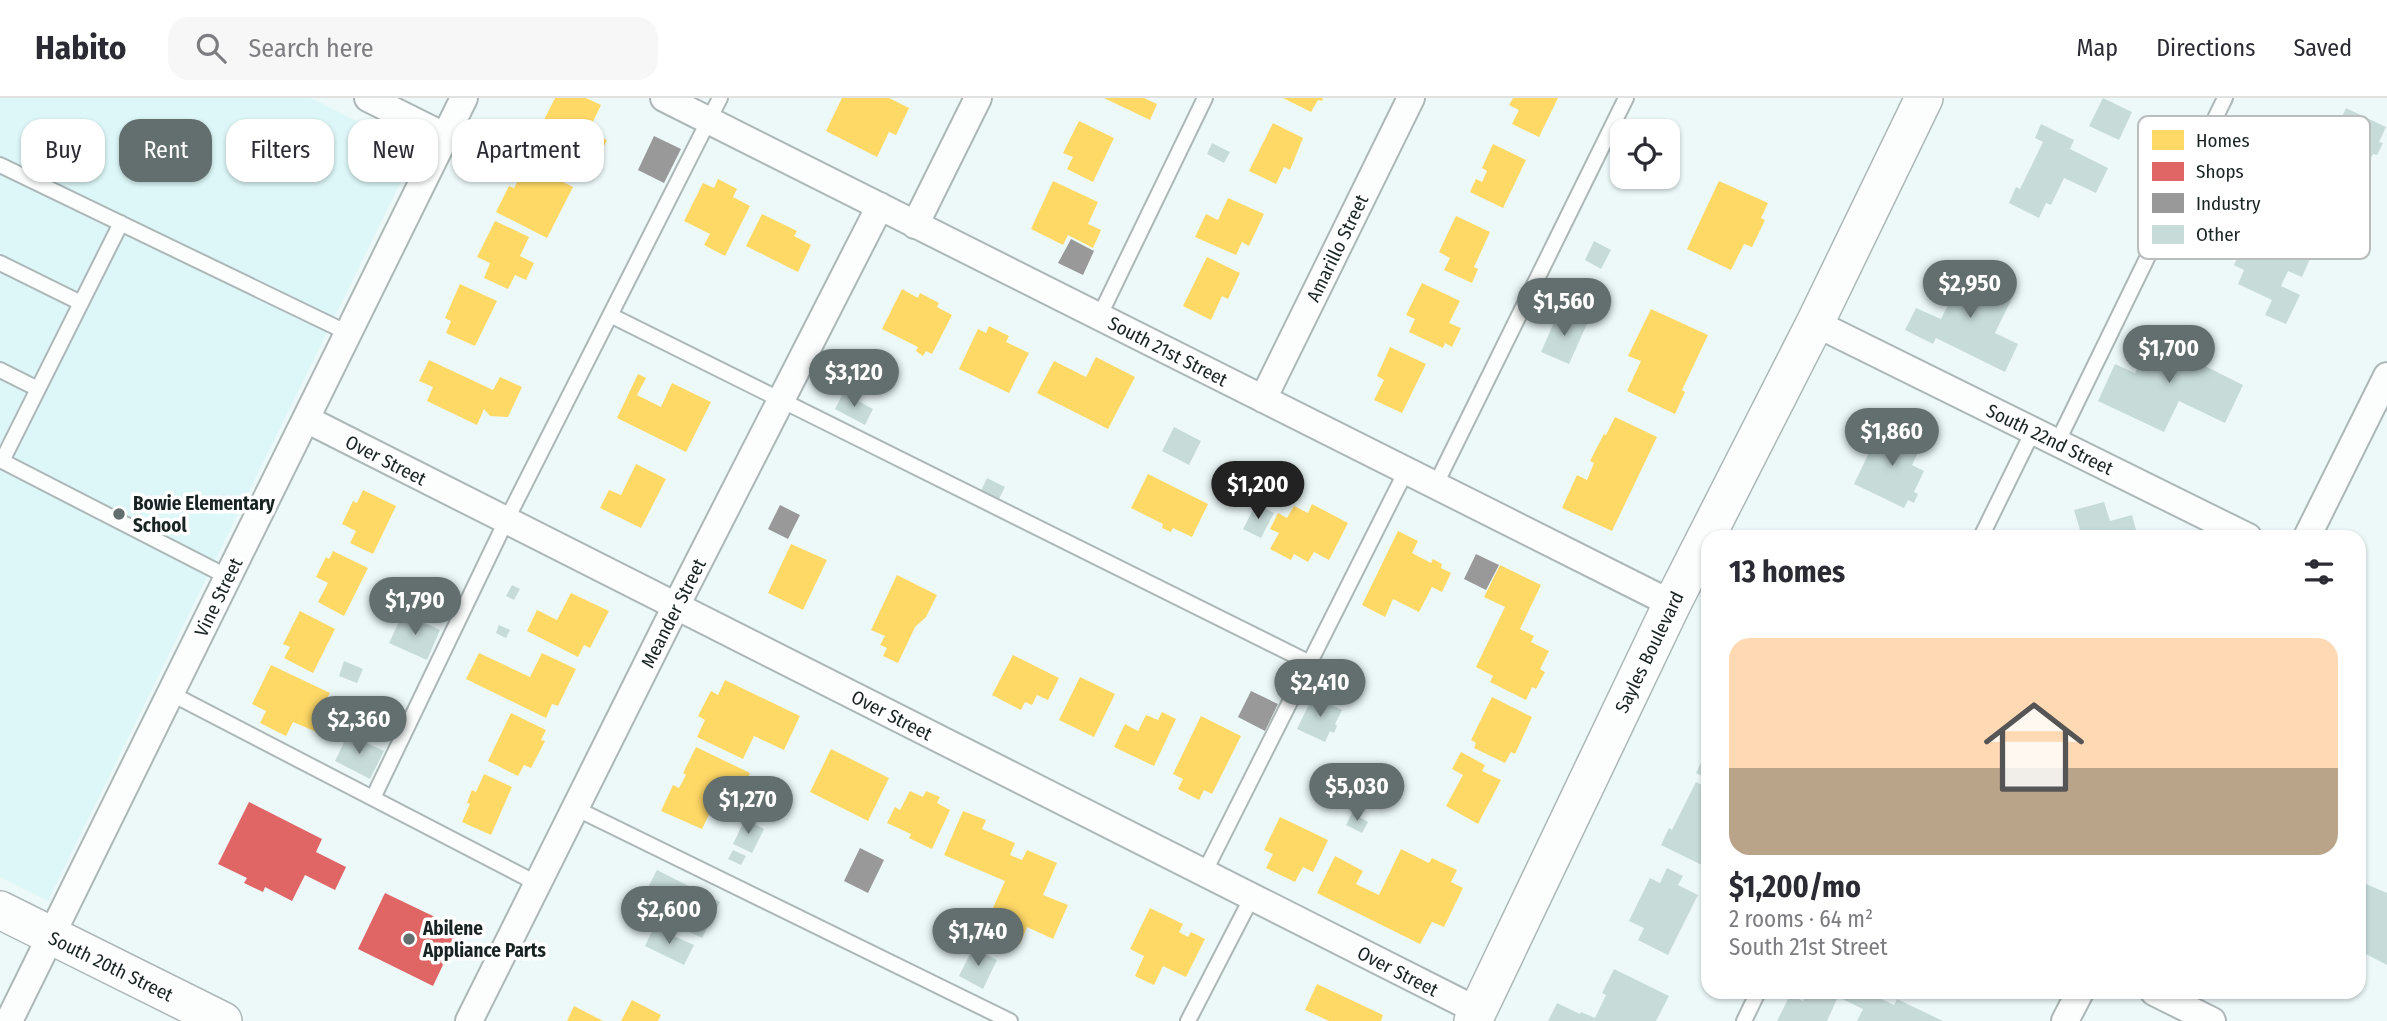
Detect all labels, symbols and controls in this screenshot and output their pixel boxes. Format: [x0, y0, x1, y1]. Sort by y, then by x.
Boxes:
search box [168, 17, 658, 80]
text: Habito [35, 28, 126, 68]
icon: search [192, 29, 230, 67]
text: Search here [248, 33, 374, 64]
text: Map [2077, 34, 2118, 62]
text: Directions [2156, 34, 2255, 62]
text: Saved [2293, 34, 2352, 62]
legend [2138, 116, 2370, 259]
chip: Buy [21, 119, 105, 182]
chip: Rent [119, 119, 212, 182]
chip: Filters [226, 119, 334, 182]
chip: New [348, 119, 438, 182]
chip: Apartment [452, 119, 604, 182]
map controls [1610, 119, 1680, 189]
button: locate [1610, 119, 1680, 189]
text: Homes [2196, 129, 2250, 152]
text: Shops [2196, 160, 2244, 183]
street label: Amarillo Street [1302, 190, 1374, 306]
text: Industry [2196, 192, 2261, 215]
text: Other [2196, 223, 2241, 246]
pin: $2,950 [1913, 260, 2027, 320]
text: $2,950 [1939, 269, 2001, 297]
pin: $1,560 [1507, 278, 1621, 338]
text: $1,560 [1533, 287, 1595, 315]
street label: South 21st Street [1104, 311, 1232, 392]
pin: $1,700 [2112, 326, 2226, 385]
text: $1,700 [2139, 334, 2199, 362]
pin: $3,120 [797, 350, 911, 409]
text: $3,120 [825, 358, 883, 386]
street label: South 22nd Street [1983, 399, 2118, 480]
pin: $1,860 [1835, 408, 1949, 468]
text: $1,860 [1861, 417, 1923, 445]
street label: Over Street [342, 430, 431, 491]
pin: $1,200 [1201, 462, 1315, 521]
text: $1,200 [1227, 470, 1289, 498]
place label: Bowie Elementary School [133, 492, 276, 537]
marker: Bowie Elementary School [111, 506, 127, 522]
street label: Vine Street [189, 553, 248, 640]
icon: filters [2300, 553, 2338, 591]
street label: Meander Street [636, 554, 711, 672]
text: 13 homes [1729, 554, 1845, 590]
pin: $1,790 [358, 578, 472, 637]
text: $1,790 [385, 586, 445, 614]
street label: Sayles Boulevard [1610, 588, 1689, 717]
pin: $2,410 [1263, 660, 1377, 719]
text: $2,410 [1290, 668, 1350, 696]
icon: home [1971, 684, 2097, 810]
street label: Over Street [848, 685, 937, 746]
pin: $2,360 [302, 696, 416, 756]
text: $2,360 [328, 705, 390, 733]
pin: $5,030 [1300, 764, 1414, 823]
text: $5,030 [1325, 772, 1389, 800]
pin: $1,270 [691, 776, 805, 836]
text: $1,270 [719, 785, 777, 813]
text: $1,200/mo [1729, 869, 1861, 905]
pin: $2,600 [612, 886, 726, 946]
text: $2,600 [637, 895, 701, 923]
text: 2 rooms · 64 m² [1729, 905, 1873, 933]
pin: $1,740 [921, 908, 1035, 968]
place label: Abilene Appliance Parts [422, 917, 546, 962]
text: $1,740 [948, 917, 1008, 945]
street label: South 20th Street [45, 926, 178, 1007]
marker: Abilene Appliance Parts [401, 931, 417, 947]
text: South 21st Street [1729, 933, 1888, 961]
street label: Over Street [1354, 941, 1443, 1002]

